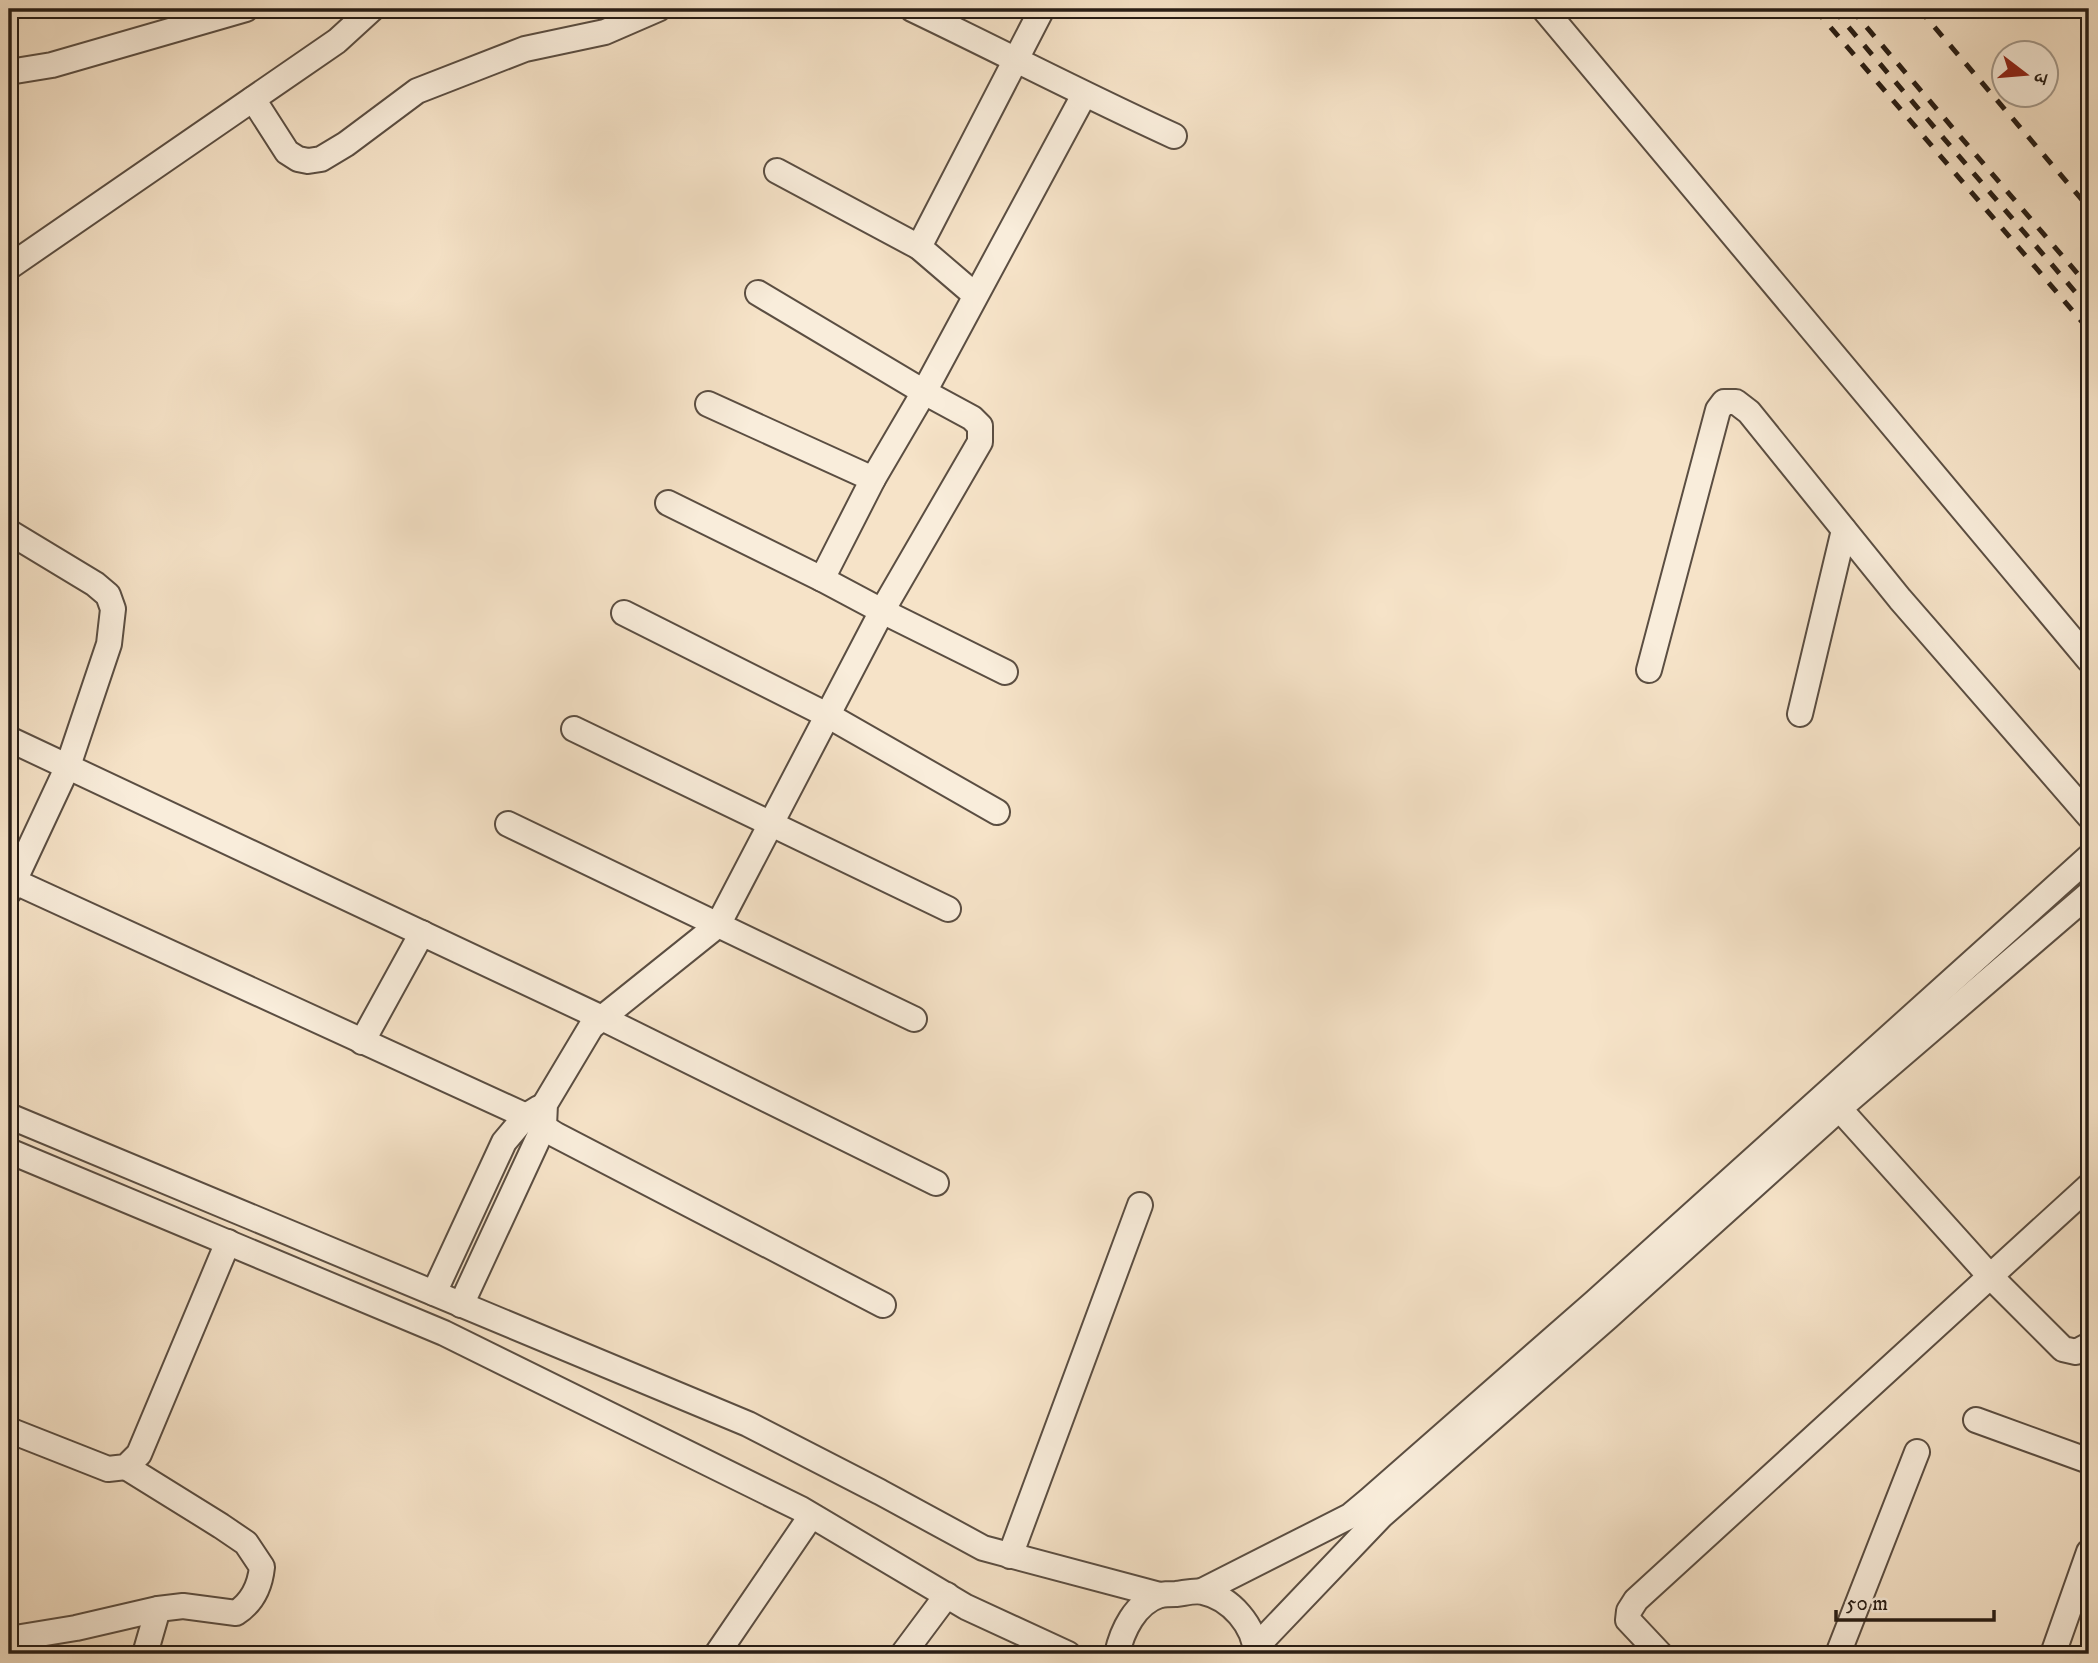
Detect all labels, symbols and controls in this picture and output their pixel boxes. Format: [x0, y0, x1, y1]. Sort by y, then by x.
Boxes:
north arrow [1990, 38, 2060, 108]
text: उ [2027, 69, 2053, 87]
scale bar [1836, 1579, 1993, 1623]
text: 50 m [1846, 1591, 1888, 1617]

